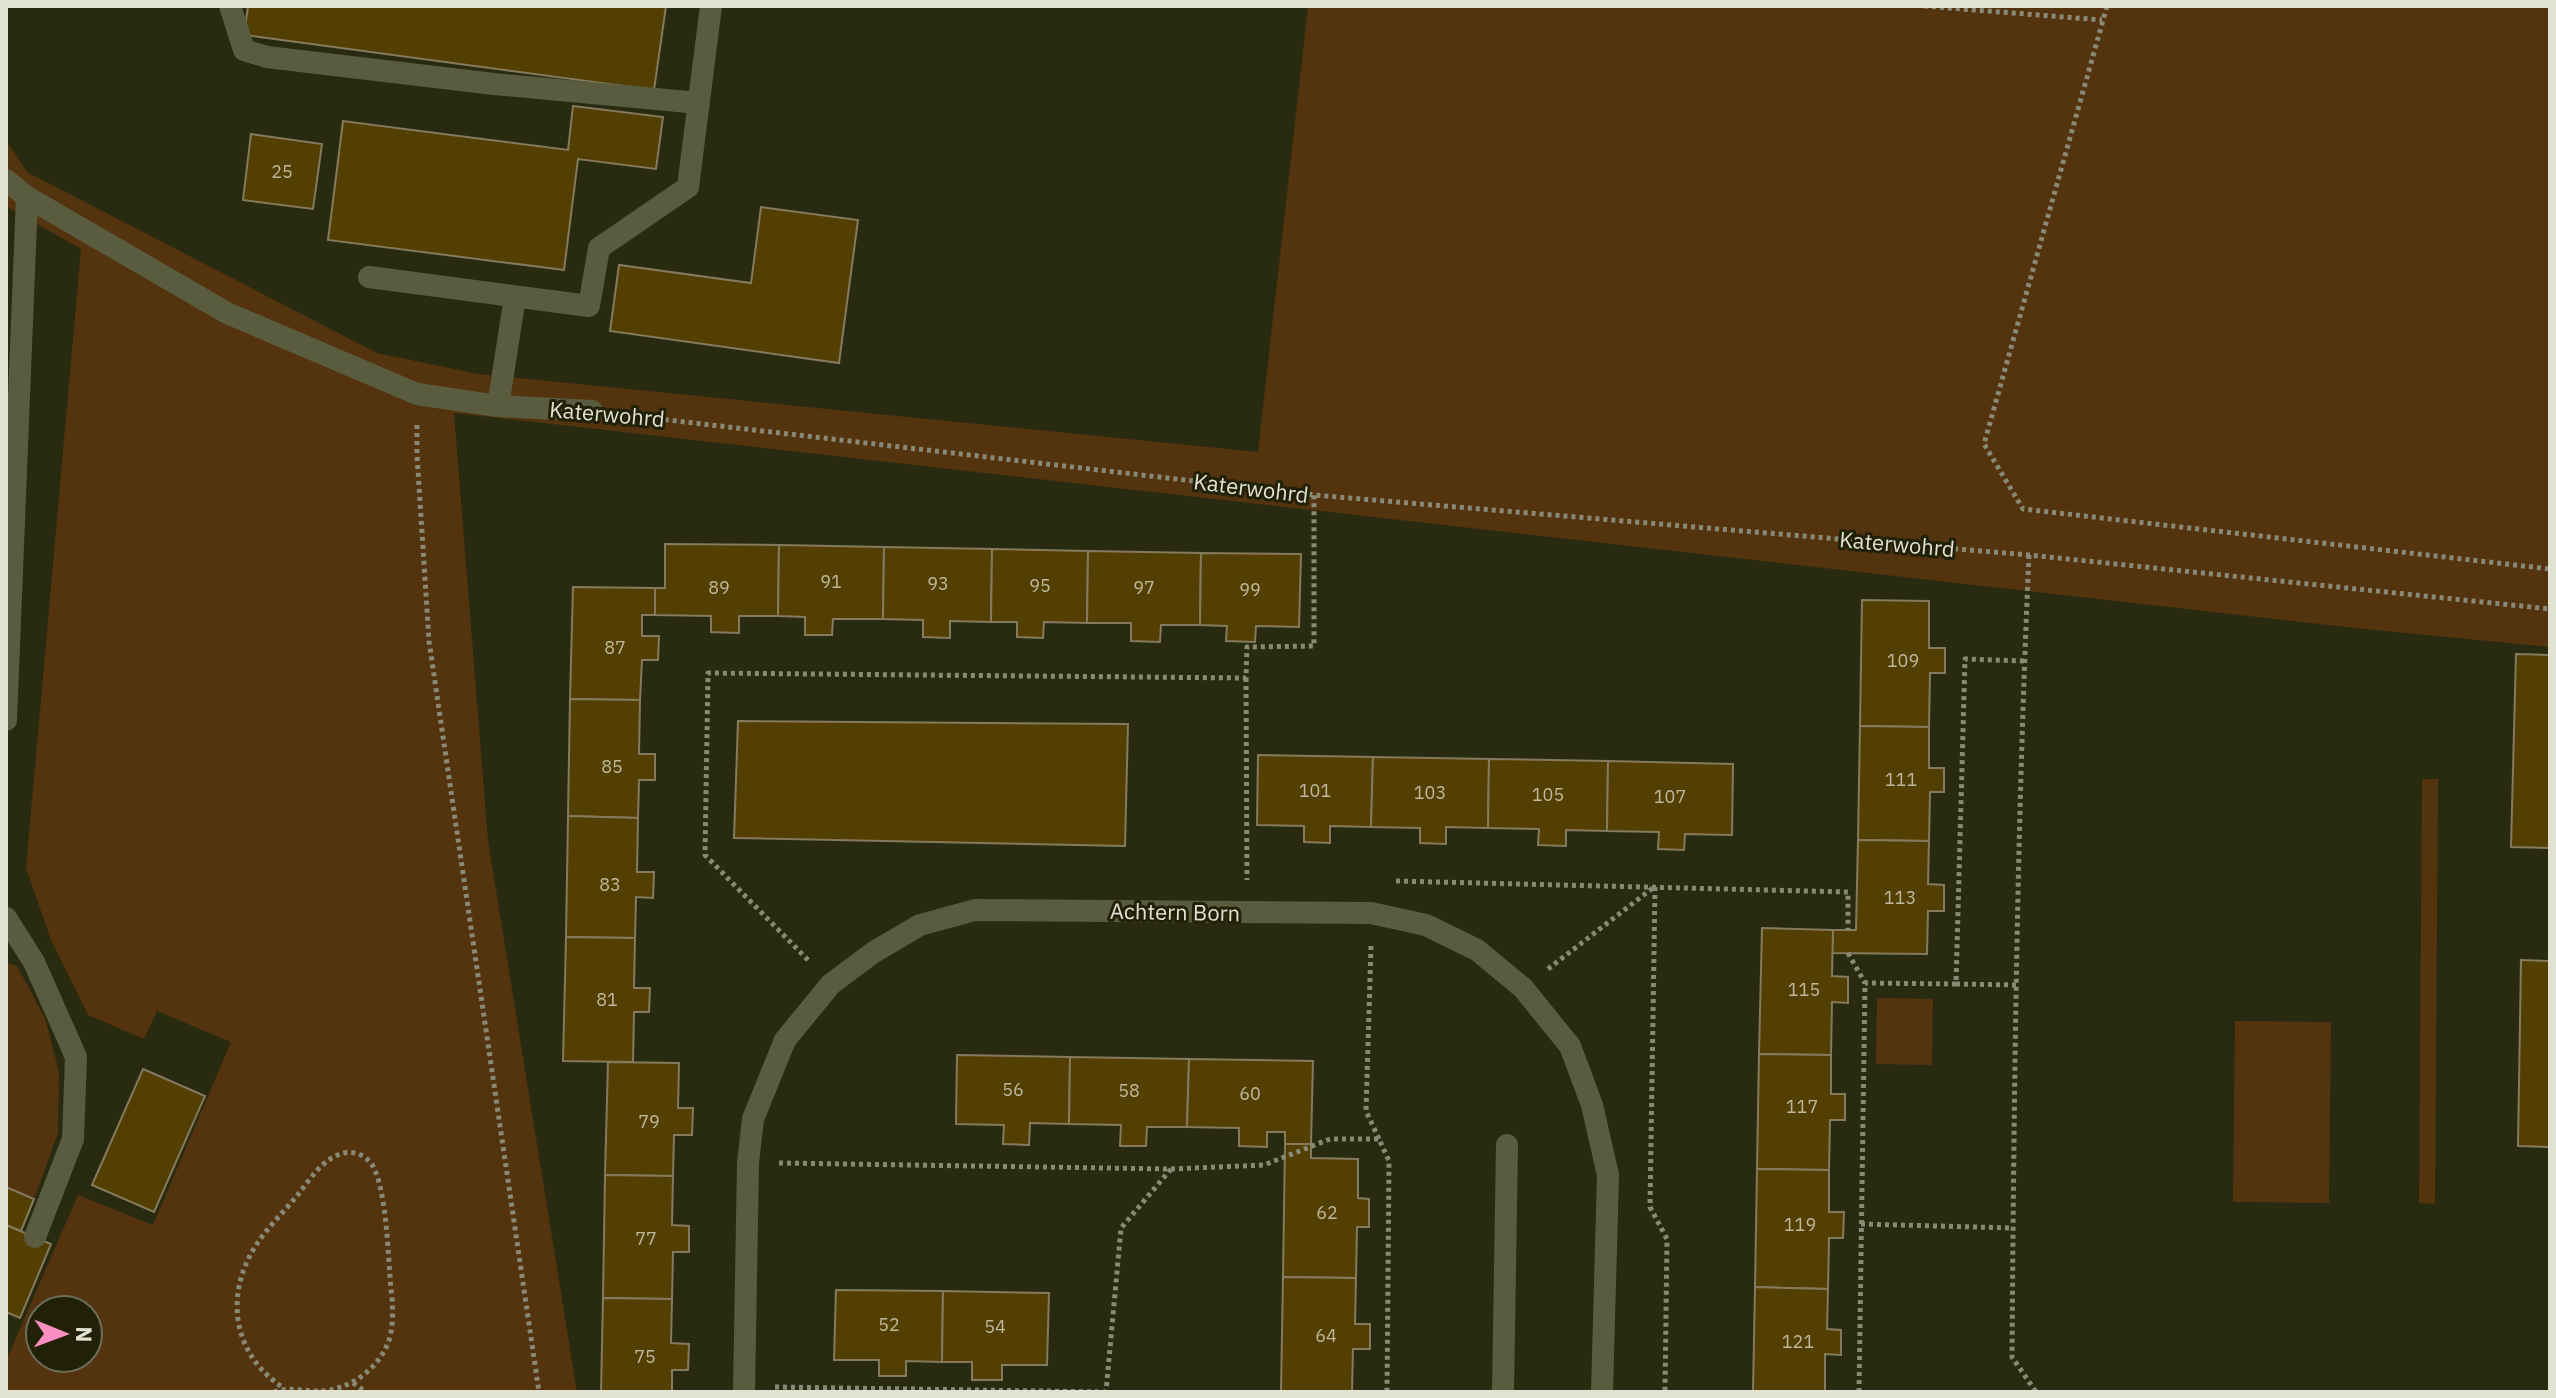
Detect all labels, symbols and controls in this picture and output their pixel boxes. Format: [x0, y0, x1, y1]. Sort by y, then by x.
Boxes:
house number: 25 [271, 160, 293, 183]
street label: Katerwohrd [548, 394, 666, 433]
street label: Katerwohrd [1192, 466, 1310, 509]
street label: Katerwohrd [1838, 524, 1956, 563]
house number: 91 [820, 570, 842, 593]
house number: 93 [927, 572, 949, 595]
house number: 95 [1029, 574, 1051, 597]
house number: 89 [708, 576, 730, 599]
house number: 97 [1133, 576, 1155, 599]
house number: 99 [1239, 578, 1261, 601]
house number: 87 [604, 636, 626, 659]
house number: 109 [1887, 649, 1919, 672]
house number: 85 [601, 755, 623, 778]
house number: 111 [1885, 768, 1917, 791]
house number: 101 [1299, 779, 1331, 802]
house number: 103 [1414, 781, 1446, 804]
house number: 105 [1532, 783, 1564, 806]
house number: 107 [1654, 785, 1686, 808]
house number: 83 [599, 873, 621, 896]
house number: 113 [1884, 886, 1916, 909]
street label: Achtern Born [1110, 896, 1240, 927]
house number: 115 [1788, 978, 1820, 1001]
house number: 81 [596, 988, 618, 1011]
house number: 56 [1002, 1078, 1024, 1101]
house number: 58 [1118, 1079, 1140, 1102]
house number: 60 [1239, 1082, 1261, 1105]
house number: 117 [1786, 1095, 1818, 1118]
house number: 79 [638, 1110, 660, 1133]
house number: 62 [1316, 1201, 1338, 1224]
house number: 119 [1784, 1213, 1816, 1236]
house number: 77 [635, 1227, 657, 1250]
north arrow [24, 1294, 104, 1374]
house number: 52 [878, 1313, 900, 1336]
house number: 54 [984, 1315, 1006, 1338]
house number: 64 [1315, 1324, 1337, 1347]
text: N [70, 1326, 99, 1343]
house number: 121 [1782, 1330, 1814, 1353]
house number: 75 [634, 1345, 656, 1368]

